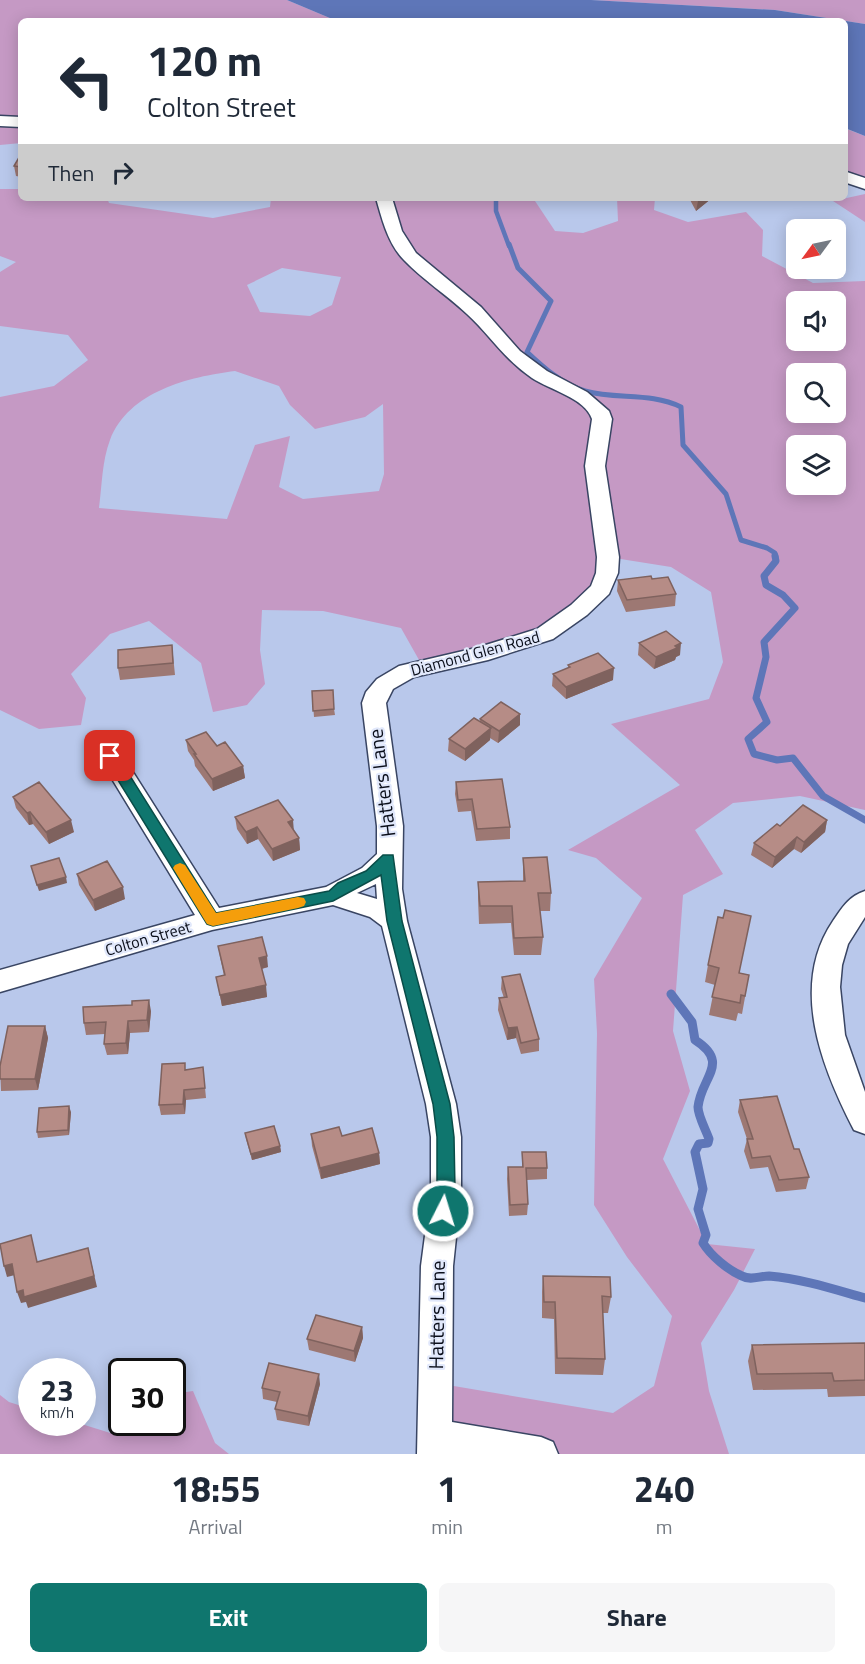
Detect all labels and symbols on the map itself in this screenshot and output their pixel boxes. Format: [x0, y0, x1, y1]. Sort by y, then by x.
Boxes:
north arrow [786, 219, 846, 279]
street label: Diamond Glen Road [408, 624, 542, 682]
street label: Hatters Lane [359, 727, 404, 839]
pin [84, 730, 135, 781]
street label: Colton Street [102, 914, 194, 962]
position arrow [411, 1179, 475, 1243]
street label: Hatters Lane [420, 1260, 453, 1370]
speed limit sign: 30 [108, 1358, 186, 1436]

